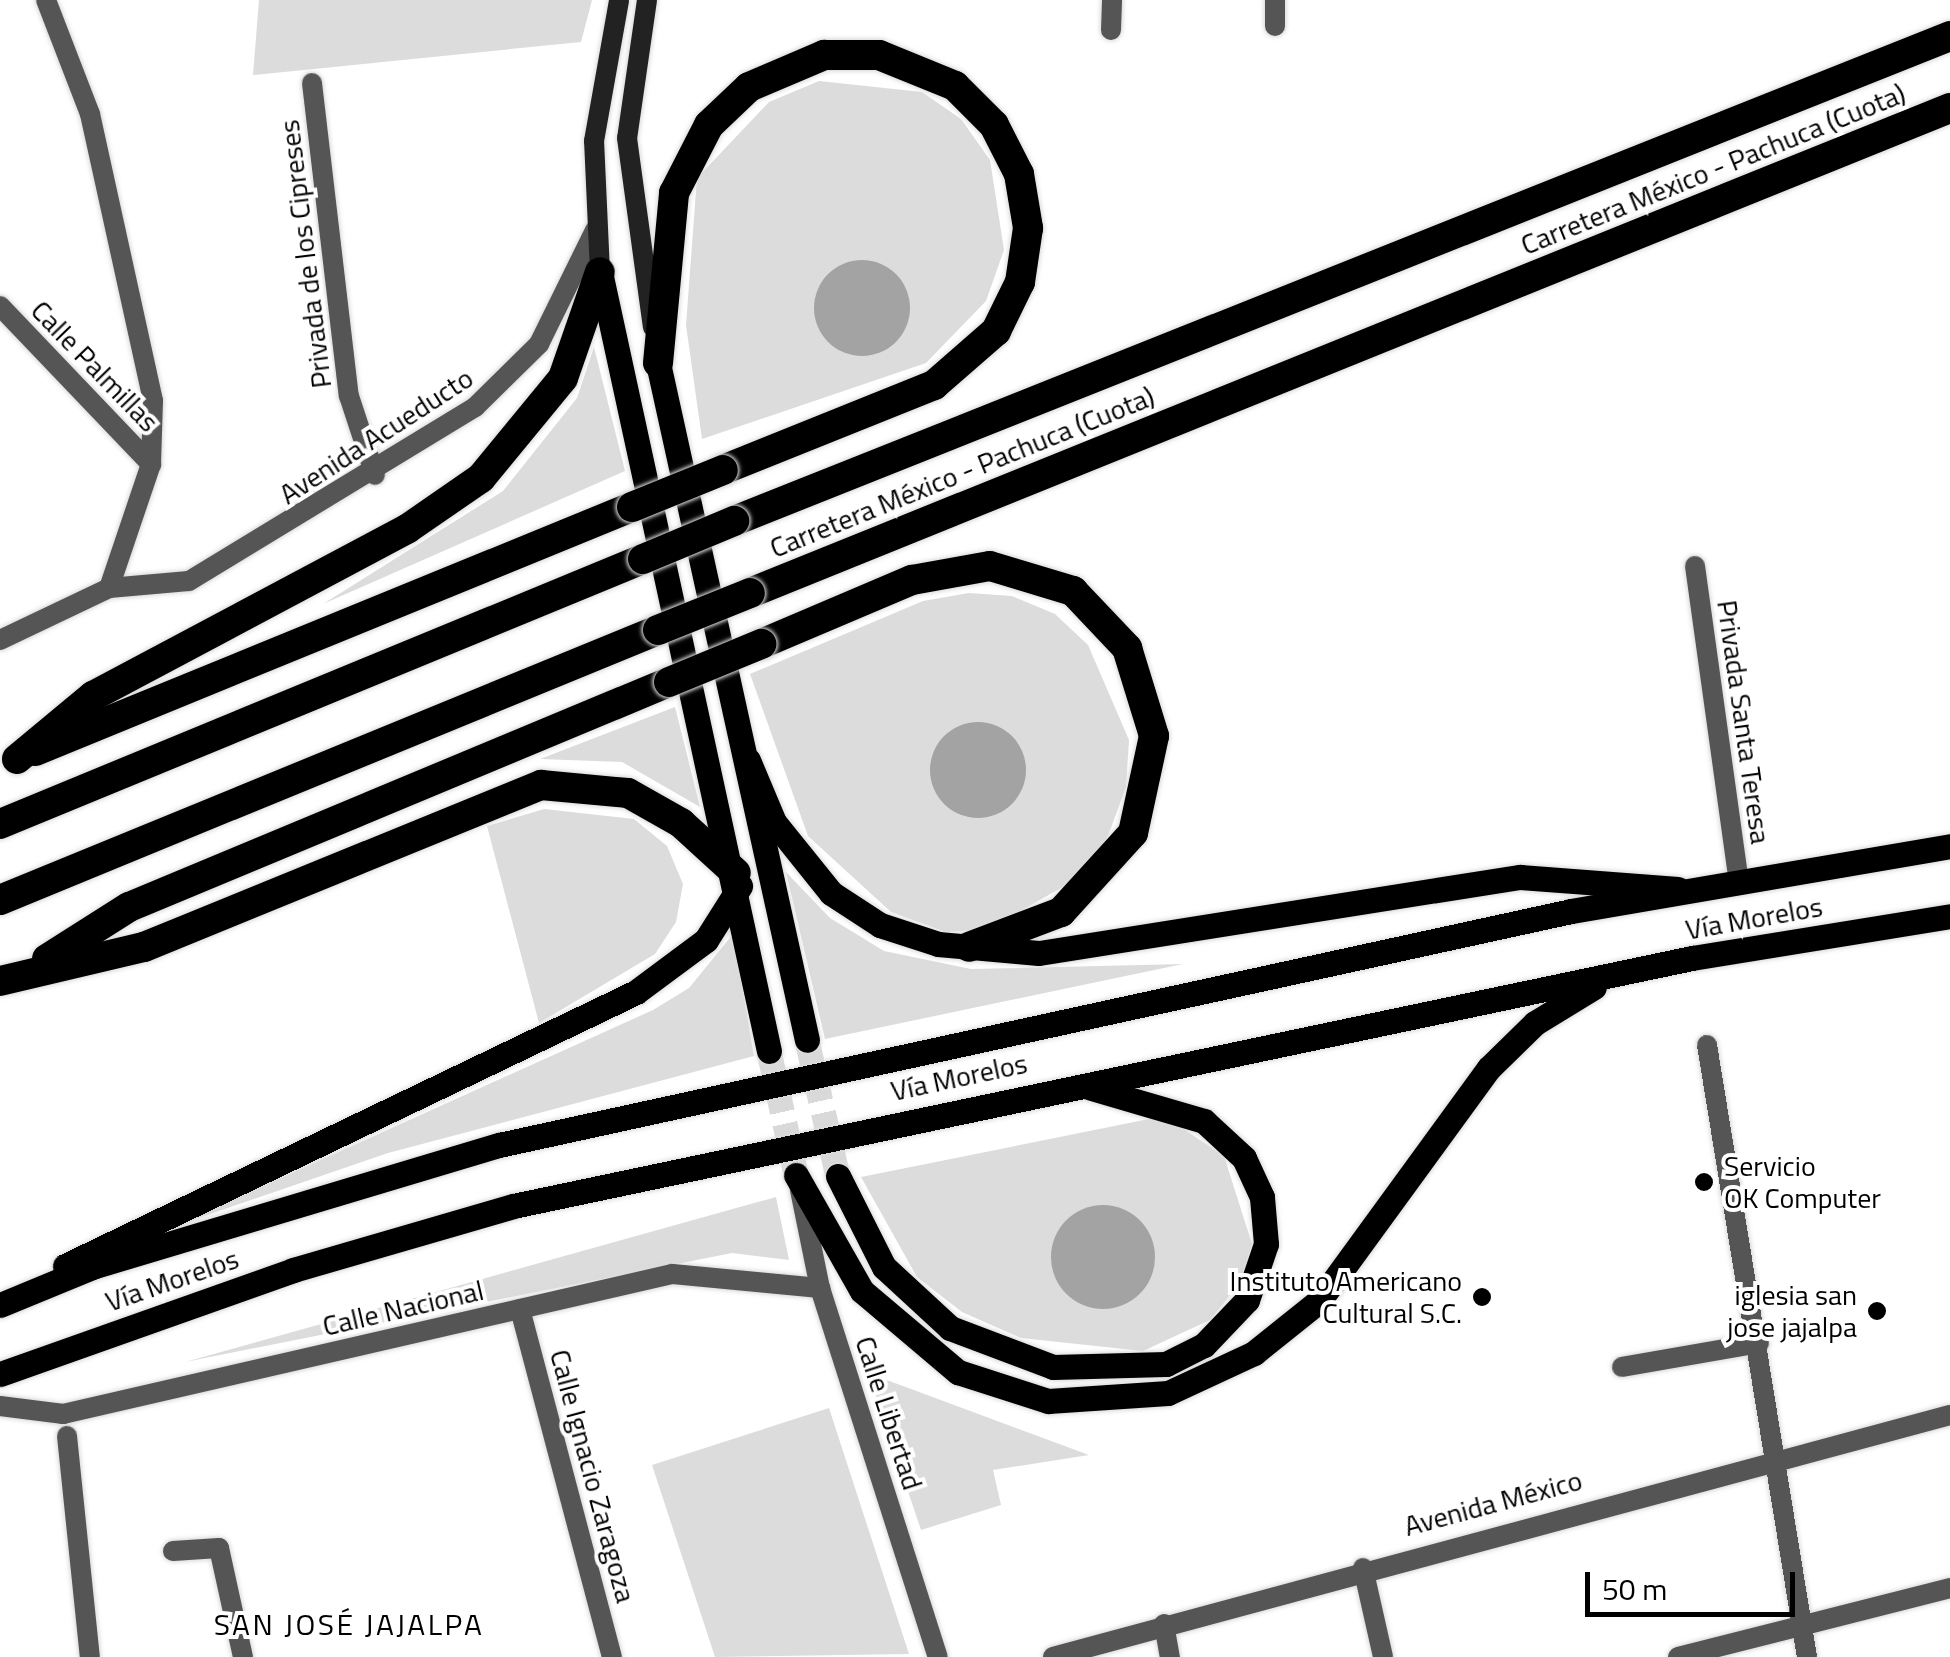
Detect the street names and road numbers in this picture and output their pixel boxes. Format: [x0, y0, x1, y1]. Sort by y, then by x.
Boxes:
street label: Carretera México - Pachuca (Cuota) [1516, 76, 1910, 262]
street label: Privada de los Cipreses [272, 118, 338, 390]
street label: Calle Palmillas [24, 294, 166, 438]
street label: Avenida Acueducto [273, 361, 479, 511]
street label: Carretera México - Pachuca (Cuota) [765, 379, 1159, 565]
street label: Privada Santa Teresa [1710, 598, 1778, 846]
street label: Vía Morelos [1683, 889, 1825, 947]
street label: Vía Morelos [888, 1046, 1030, 1108]
street label: Vía Morelos [101, 1242, 243, 1318]
street label: Calle Nacional [319, 1273, 487, 1343]
street label: Calle Libertad [848, 1332, 930, 1494]
street label: Calle Ignacio Zaragoza [543, 1346, 643, 1606]
street label: Avenida México [1400, 1463, 1586, 1543]

